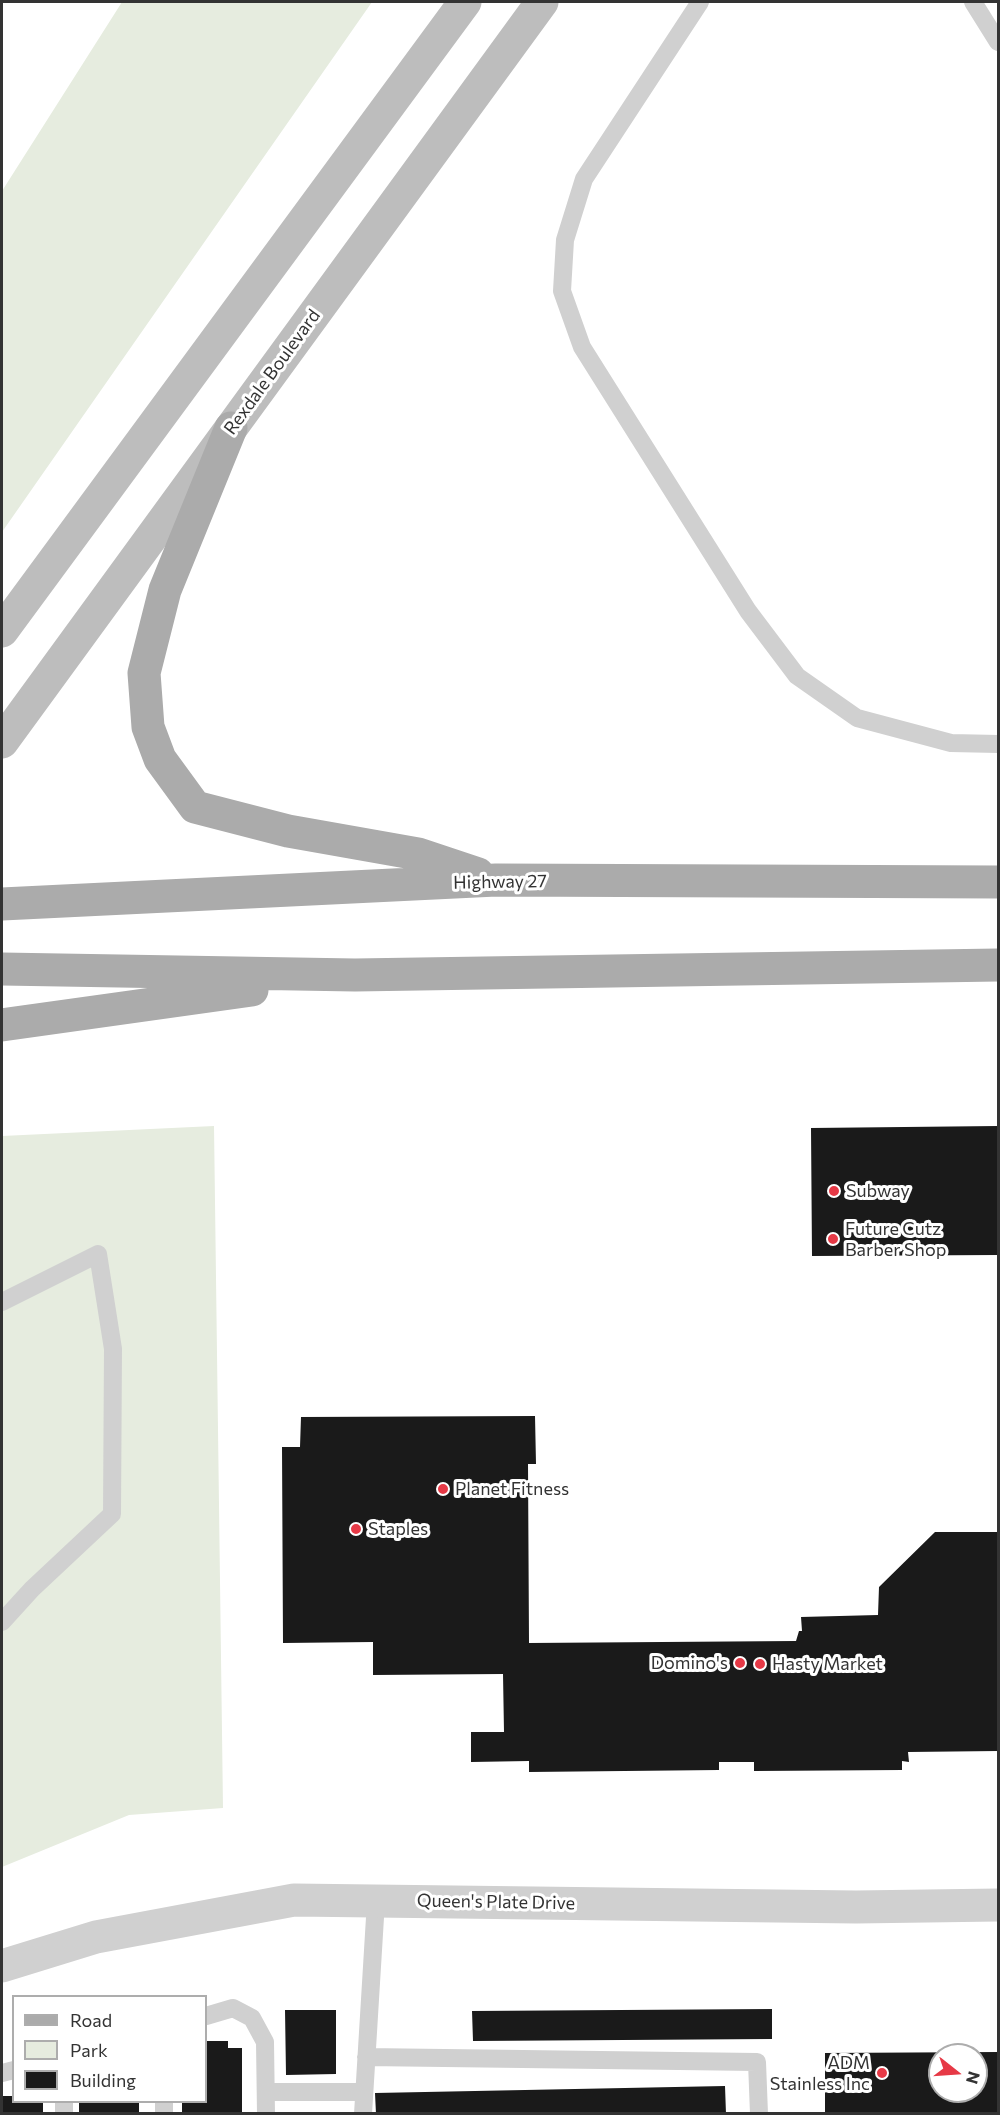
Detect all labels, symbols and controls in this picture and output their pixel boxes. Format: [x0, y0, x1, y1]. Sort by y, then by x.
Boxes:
street label: Rexdale Boulevard [219, 305, 325, 439]
street label: Highway 27 [453, 870, 547, 894]
place label: Subway [846, 1180, 910, 1202]
marker: Subway [827, 1184, 841, 1198]
place label: Future Cutz Barber Shop [845, 1218, 946, 1260]
marker: Future Cutz Barber Shop [826, 1232, 840, 1246]
place label: Planet Fitness [455, 1478, 569, 1500]
marker: Planet Fitness [436, 1482, 450, 1496]
place label: Staples [368, 1518, 428, 1540]
marker: Staples [349, 1522, 363, 1536]
place label: Domino's [651, 1652, 728, 1674]
place label: Hasty Market [772, 1653, 883, 1675]
marker: Domino's [733, 1656, 747, 1670]
marker: Hasty Market [753, 1657, 767, 1671]
street label: Queen's Plate Drive [417, 1890, 575, 1914]
legend [12, 1995, 207, 2103]
text: Road [70, 2009, 112, 2031]
text: Park [70, 2039, 108, 2061]
north arrow [928, 2043, 988, 2103]
place label: ADM Stainless Inc [770, 2052, 870, 2094]
marker: ADM Stainless Inc [875, 2066, 889, 2080]
text: Building [70, 2069, 136, 2091]
text: N [963, 2069, 985, 2086]

